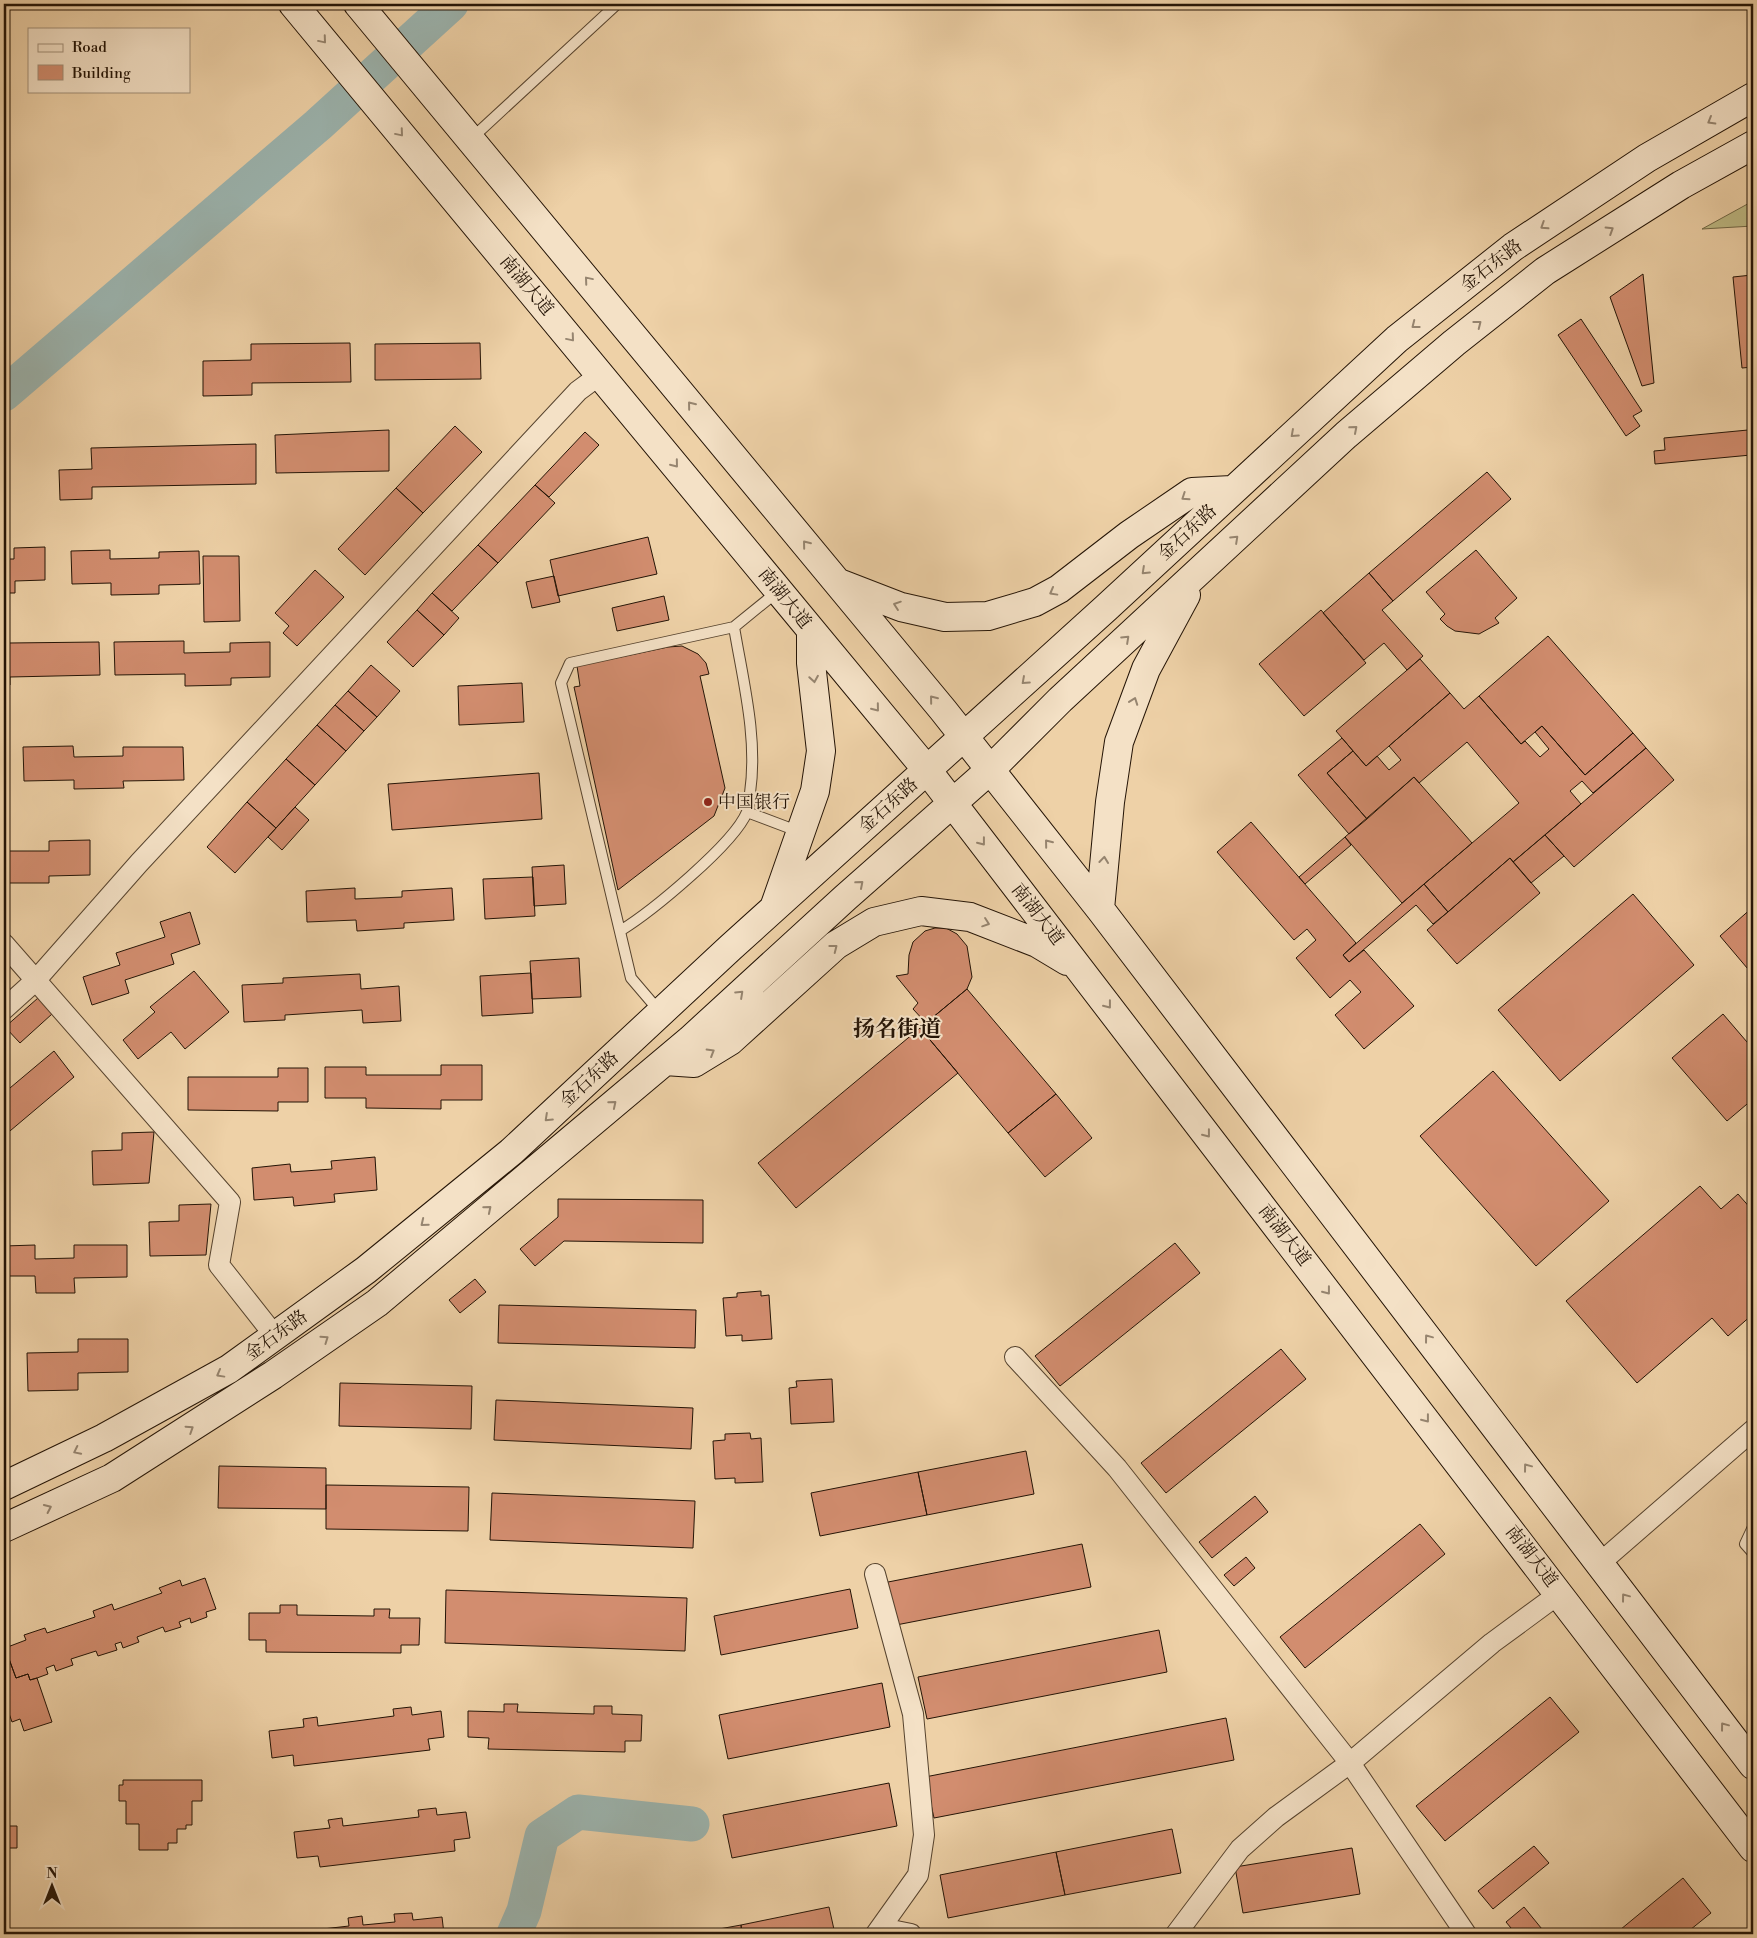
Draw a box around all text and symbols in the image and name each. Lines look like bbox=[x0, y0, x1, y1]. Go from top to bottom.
legend bbox=[28, 28, 190, 92]
one-way arrow bbox=[318, 34, 326, 43]
text: Road bbox=[72, 38, 107, 57]
text: Building bbox=[71, 64, 131, 83]
one-way arrow bbox=[1707, 115, 1716, 125]
one-way arrow bbox=[395, 127, 404, 136]
one-way arrow bbox=[1540, 220, 1550, 229]
one-way arrow bbox=[1605, 226, 1614, 236]
street label: 金石东路 bbox=[1456, 234, 1527, 297]
street label: 南湖大道 bbox=[495, 250, 559, 320]
one-way arrow bbox=[585, 277, 593, 286]
one-way arrow bbox=[1411, 319, 1421, 328]
one-way arrow bbox=[1472, 321, 1481, 329]
one-way arrow bbox=[566, 333, 575, 342]
one-way arrow bbox=[689, 402, 697, 411]
one-way arrow bbox=[1349, 425, 1358, 434]
one-way arrow bbox=[1291, 428, 1300, 437]
one-way arrow bbox=[669, 458, 678, 467]
one-way arrow bbox=[1181, 491, 1191, 500]
street label: 金石东路 bbox=[1153, 499, 1222, 565]
one-way arrow bbox=[1229, 536, 1238, 545]
one-way arrow bbox=[803, 541, 811, 550]
street label: 南湖大道 bbox=[753, 563, 816, 634]
one-way arrow bbox=[1142, 565, 1151, 574]
one-way arrow bbox=[1050, 586, 1059, 596]
one-way arrow bbox=[893, 601, 902, 611]
one-way arrow bbox=[1121, 636, 1130, 645]
one-way arrow bbox=[808, 674, 818, 683]
one-way arrow bbox=[1022, 675, 1031, 684]
one-way arrow bbox=[929, 695, 938, 704]
one-way arrow bbox=[1128, 697, 1138, 706]
one-way arrow bbox=[870, 703, 879, 712]
street label: 金石东路 bbox=[854, 773, 923, 838]
place label: 中国银行 bbox=[718, 791, 790, 814]
marker: 中国银行 bbox=[702, 796, 714, 808]
one-way arrow bbox=[976, 836, 985, 846]
one-way arrow bbox=[1046, 840, 1054, 849]
one-way arrow bbox=[1098, 856, 1109, 864]
street label: 南湖大道 bbox=[1006, 879, 1069, 950]
one-way arrow bbox=[855, 881, 864, 890]
one-way arrow bbox=[982, 917, 990, 927]
one-way arrow bbox=[828, 945, 837, 953]
one-way arrow bbox=[735, 991, 744, 1000]
one-way arrow bbox=[1102, 999, 1110, 1008]
district label: 扬名街道 bbox=[853, 1016, 941, 1043]
street label: 金石东路 bbox=[555, 1046, 624, 1112]
one-way arrow bbox=[705, 1049, 714, 1059]
one-way arrow bbox=[607, 1101, 616, 1110]
one-way arrow bbox=[545, 1112, 554, 1121]
one-way arrow bbox=[1201, 1128, 1209, 1137]
street label: 南湖大道 bbox=[1253, 1200, 1316, 1271]
one-way arrow bbox=[483, 1206, 492, 1215]
one-way arrow bbox=[421, 1217, 430, 1226]
one-way arrow bbox=[1322, 1285, 1330, 1294]
street label: 金石东路 bbox=[240, 1305, 312, 1366]
one-way arrow bbox=[1426, 1335, 1434, 1344]
one-way arrow bbox=[319, 1336, 329, 1345]
one-way arrow bbox=[217, 1368, 226, 1378]
one-way arrow bbox=[1421, 1414, 1430, 1423]
one-way arrow bbox=[184, 1425, 193, 1435]
one-way arrow bbox=[74, 1445, 83, 1455]
one-way arrow bbox=[1524, 1463, 1533, 1473]
one-way arrow bbox=[43, 1503, 52, 1514]
street label: 南湖大道 bbox=[1500, 1521, 1563, 1592]
one-way arrow bbox=[1622, 1593, 1631, 1602]
one-way arrow bbox=[1721, 1723, 1729, 1732]
north arrow bbox=[28, 1860, 78, 1910]
text: N bbox=[46, 1865, 58, 1883]

